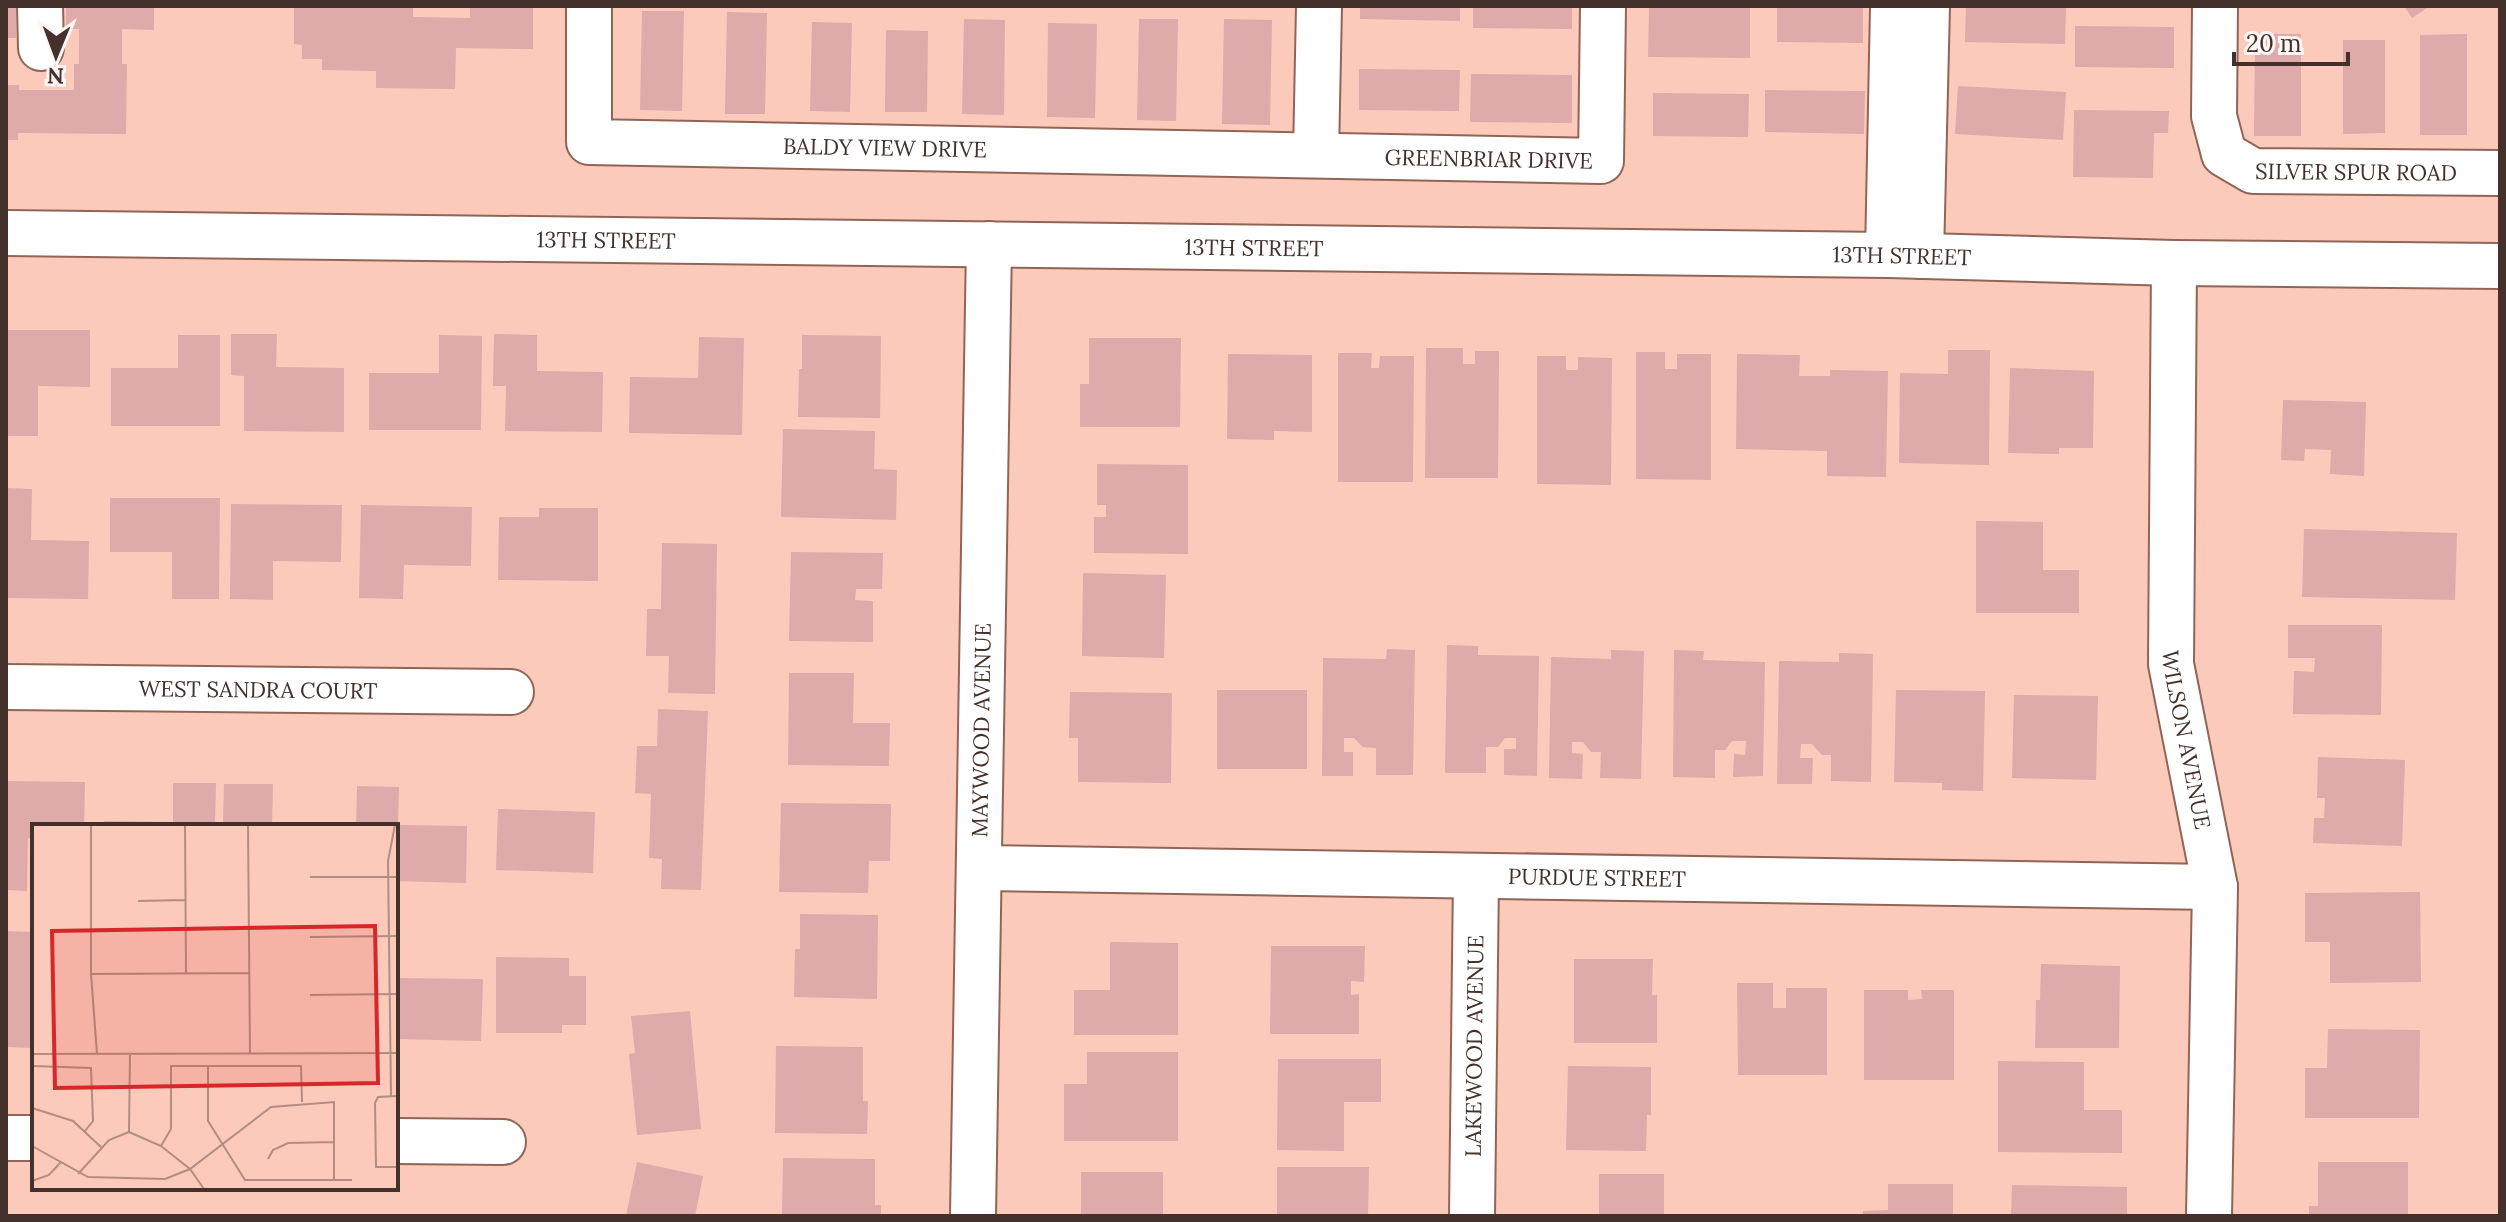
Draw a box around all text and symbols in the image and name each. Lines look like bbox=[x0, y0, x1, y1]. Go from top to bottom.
north arrow bbox=[16, 16, 96, 96]
scale bar bbox=[2234, 16, 2348, 66]
text: 20 m bbox=[2246, 28, 2302, 59]
text: N bbox=[47, 62, 64, 90]
street label: BALDY VIEW DRIVE bbox=[783, 132, 987, 163]
street label: GREENBRIAR DRIVE bbox=[1384, 143, 1593, 175]
street label: SILVER SPUR ROAD bbox=[2255, 157, 2457, 187]
street label: 13TH STREET bbox=[536, 225, 676, 255]
street label: 13TH STREET bbox=[1184, 233, 1324, 262]
street label: 13TH STREET bbox=[1832, 240, 1972, 271]
street label: MAYWOOD AVENUE bbox=[965, 623, 997, 838]
street label: WILSON AVENUE bbox=[2157, 650, 2217, 832]
street label: WEST SANDRA COURT bbox=[138, 674, 378, 705]
inset map bbox=[32, 824, 398, 1190]
street label: PURDUE STREET bbox=[1508, 862, 1686, 893]
street label: LAKEWOOD AVENUE bbox=[1459, 935, 1489, 1157]

